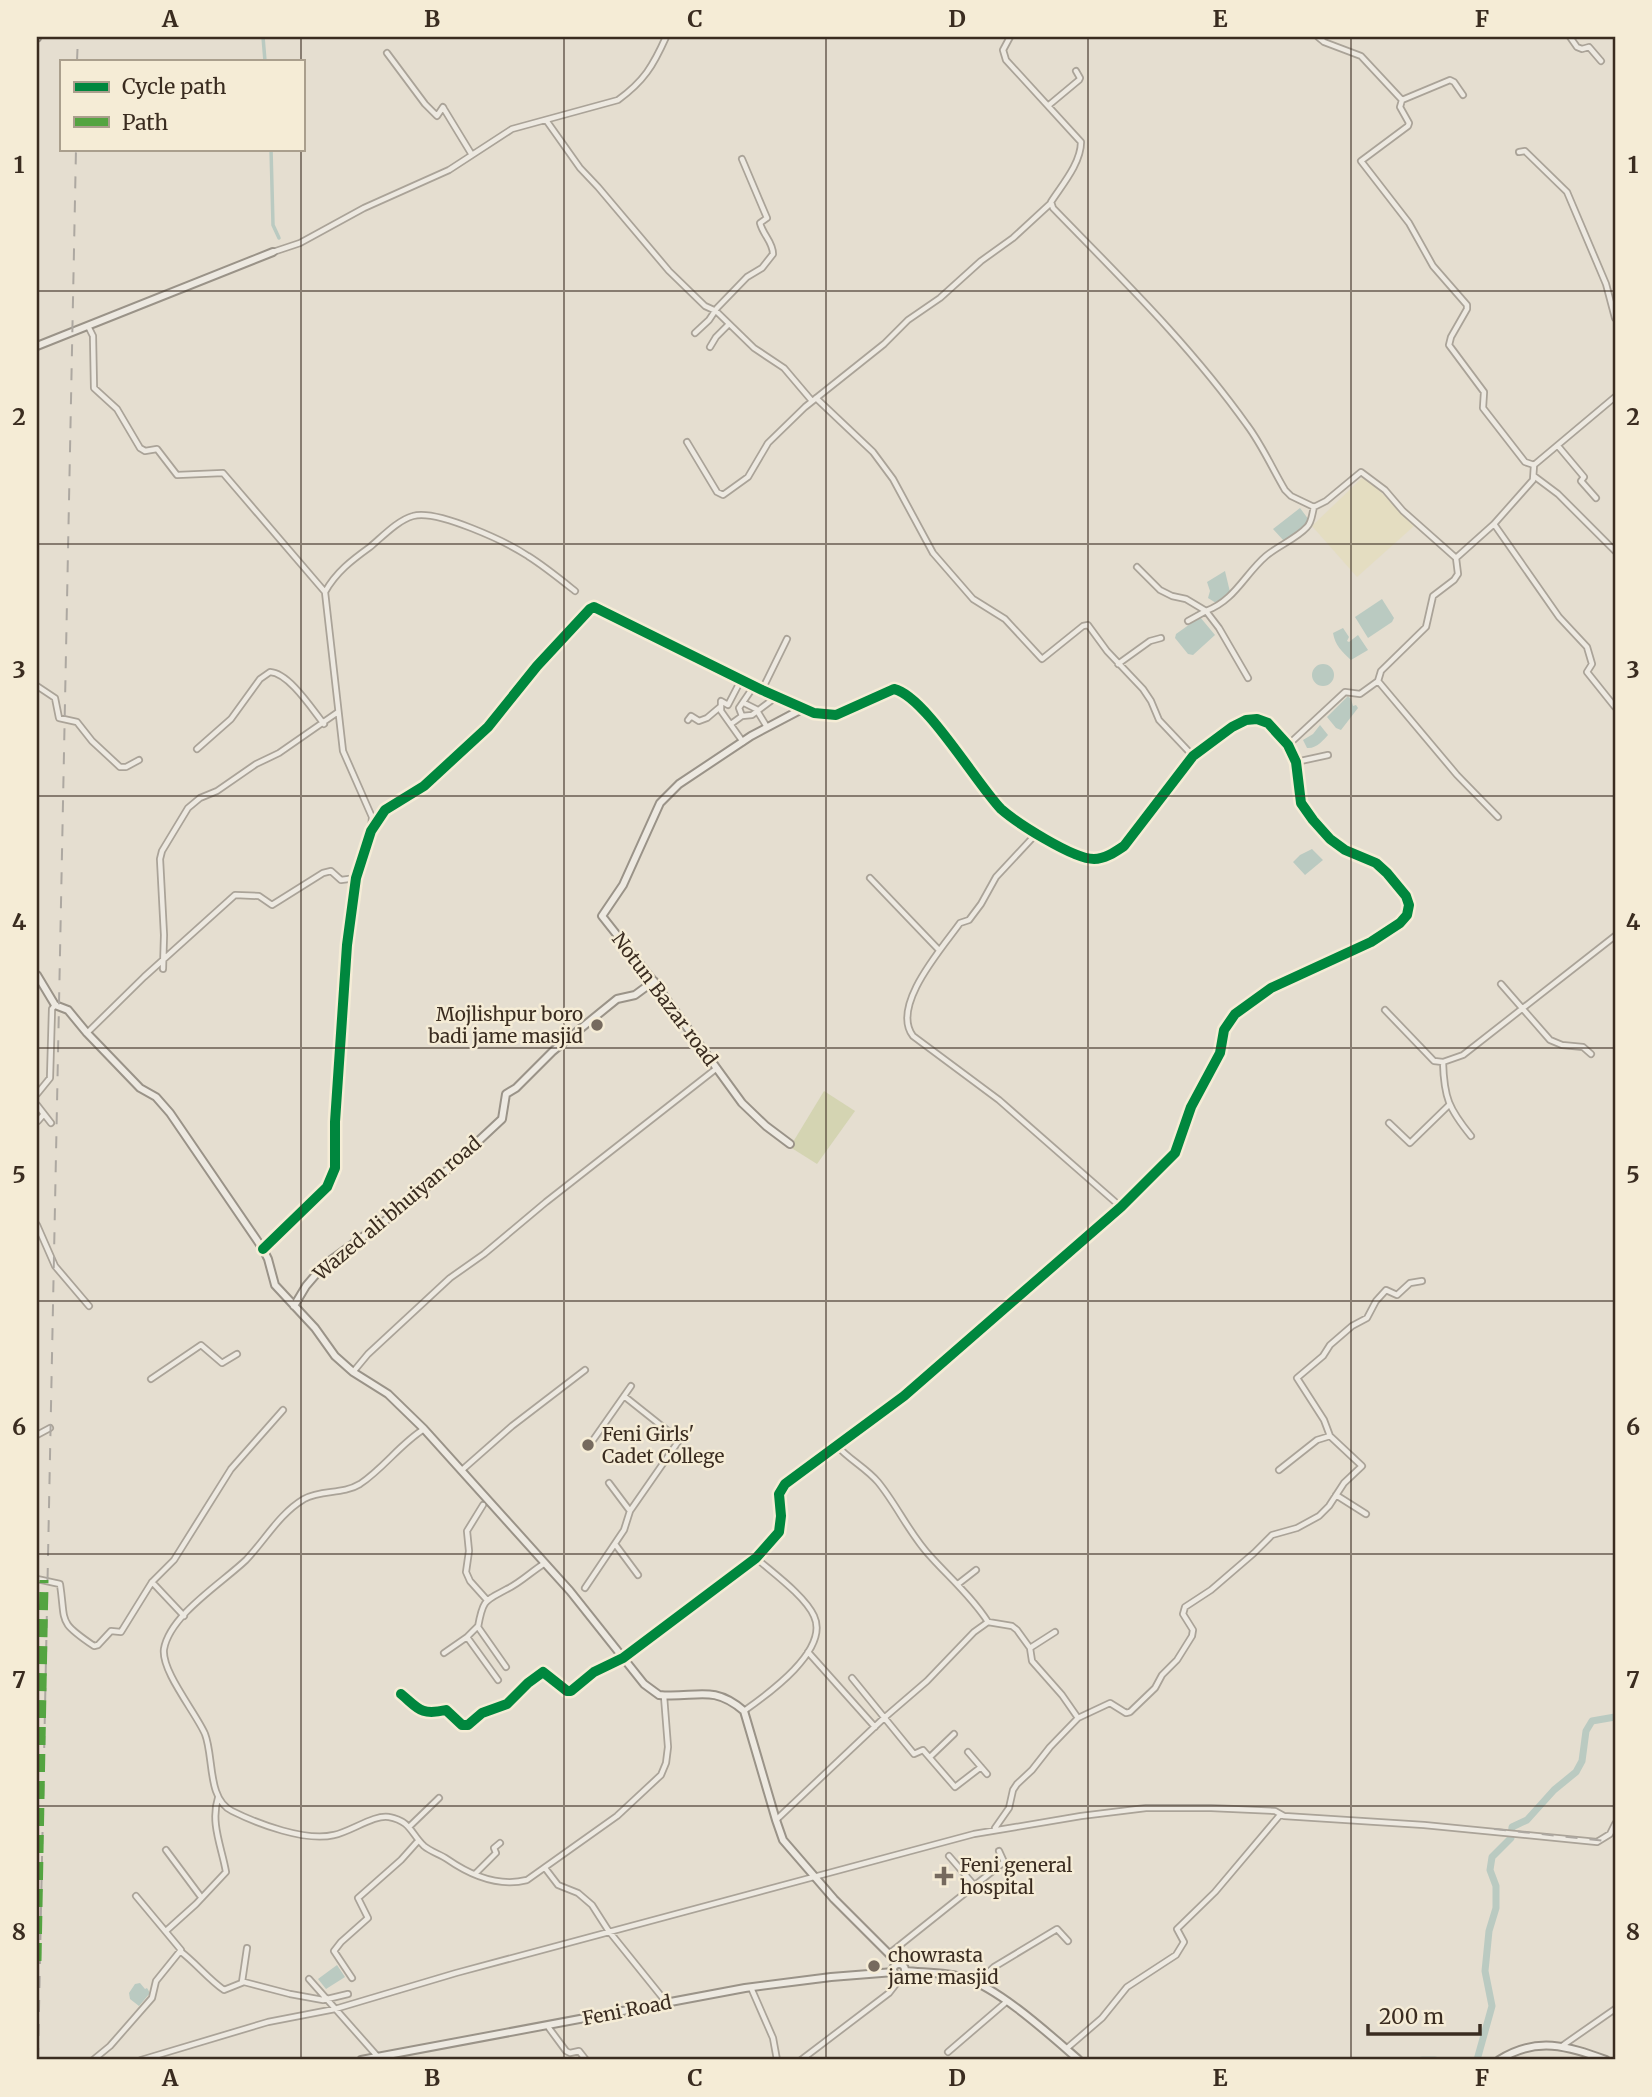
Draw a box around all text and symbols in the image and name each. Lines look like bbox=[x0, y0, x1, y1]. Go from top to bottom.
text: A bbox=[161, 4, 179, 33]
text: B bbox=[424, 4, 440, 33]
text: C bbox=[687, 4, 703, 33]
text: D bbox=[948, 4, 966, 33]
text: E bbox=[1212, 4, 1228, 33]
text: F bbox=[1475, 4, 1489, 33]
legend bbox=[60, 60, 304, 150]
text: Cycle path bbox=[122, 73, 226, 100]
text: Path bbox=[122, 109, 168, 136]
text: 1 bbox=[14, 150, 25, 179]
text: 1 bbox=[1628, 150, 1639, 179]
text: 2 bbox=[12, 402, 26, 431]
text: 2 bbox=[1626, 402, 1640, 431]
text: 3 bbox=[12, 655, 26, 684]
text: 3 bbox=[1626, 655, 1640, 684]
text: 4 bbox=[12, 907, 27, 936]
text: 4 bbox=[1626, 907, 1641, 936]
street label: Notun Bazar road bbox=[607, 928, 723, 1070]
place label: Mojlishpur boro badi jame masjid bbox=[427, 1002, 583, 1048]
marker: Mojlishpur boro badi jame masjid bbox=[589, 1017, 605, 1033]
street label: Wazed ali bhuiyan road bbox=[307, 1131, 486, 1286]
text: 5 bbox=[12, 1160, 26, 1189]
text: 5 bbox=[1626, 1160, 1640, 1189]
text: 6 bbox=[12, 1412, 26, 1441]
text: 6 bbox=[1626, 1412, 1640, 1441]
place label: Feni Girls' Cadet College bbox=[602, 1422, 724, 1468]
marker: Feni Girls' Cadet College bbox=[580, 1437, 596, 1453]
text: 7 bbox=[12, 1665, 26, 1694]
text: 7 bbox=[1626, 1665, 1640, 1694]
place label: Feni general hospital bbox=[960, 1853, 1072, 1899]
marker: Feni general hospital bbox=[934, 1866, 954, 1886]
text: 8 bbox=[12, 1917, 26, 1946]
text: 8 bbox=[1626, 1917, 1640, 1946]
place label: chowrasta jame masjid bbox=[887, 1943, 999, 1989]
marker: chowrasta jame masjid bbox=[866, 1958, 882, 1974]
street label: Feni Road bbox=[580, 1990, 674, 2030]
scale bar bbox=[1368, 1992, 1480, 2036]
text: 200 m bbox=[1379, 2003, 1444, 2030]
text: A bbox=[161, 2063, 179, 2092]
text: B bbox=[424, 2063, 440, 2092]
text: C bbox=[687, 2063, 703, 2092]
text: D bbox=[948, 2063, 966, 2092]
text: E bbox=[1212, 2063, 1228, 2092]
text: F bbox=[1475, 2063, 1489, 2092]

